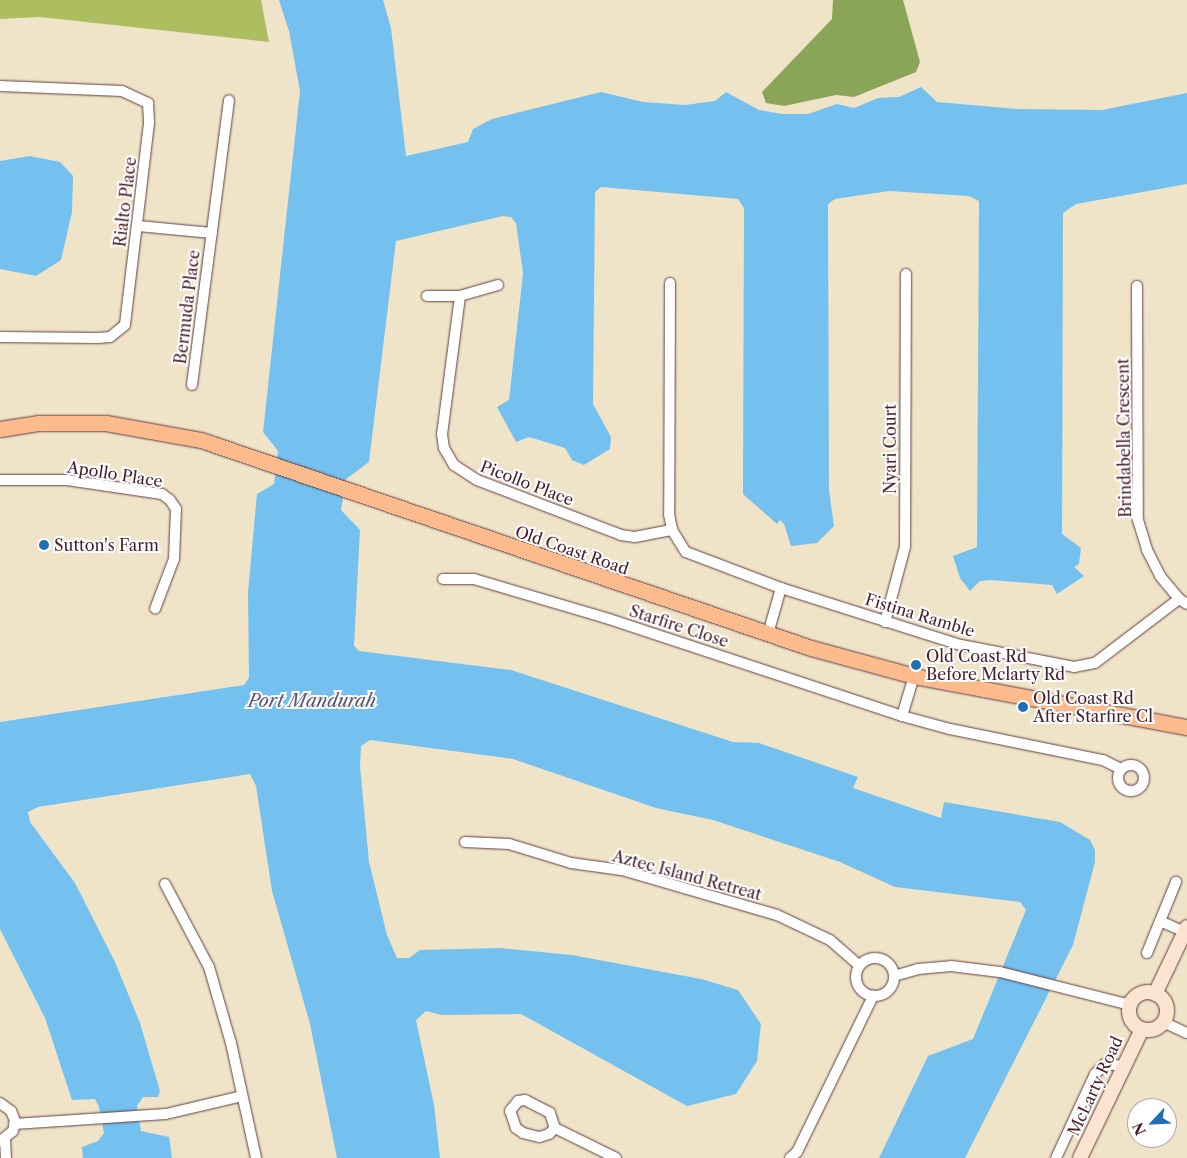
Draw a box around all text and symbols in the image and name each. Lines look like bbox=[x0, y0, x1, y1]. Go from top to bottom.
street label: Rialto Place bbox=[110, 156, 140, 248]
street label: Bermuda Place bbox=[170, 249, 204, 365]
street label: Brindabella Crescent bbox=[1113, 358, 1135, 518]
street label: Nyari Court bbox=[880, 404, 900, 494]
street label: Picollo Place bbox=[478, 456, 576, 510]
street label: Apollo Place bbox=[66, 457, 164, 491]
street label: Old Coast Road bbox=[513, 522, 631, 578]
place label: Sutton's Farm bbox=[54, 535, 159, 555]
marker: Sutton's Farm bbox=[38, 539, 50, 551]
street label: Fistina Ramble bbox=[863, 589, 977, 641]
street label: Starfire Close bbox=[627, 601, 731, 651]
place label: Old Coast Rd Before Mclarty Rd bbox=[926, 646, 1066, 684]
marker: Old Coast Rd Before Mclarty Rd bbox=[910, 659, 922, 671]
place label: Old Coast Rd After Starfire Cl bbox=[1033, 688, 1153, 726]
water label: Port Mandurah bbox=[248, 690, 376, 712]
marker: Old Coast Rd After Starfire Cl bbox=[1017, 701, 1029, 713]
street label: Aztec Island Retreat bbox=[610, 846, 764, 904]
street label: McLarty Road bbox=[1063, 1033, 1127, 1139]
north arrow bbox=[1127, 1098, 1177, 1148]
text: N bbox=[1129, 1120, 1150, 1138]

